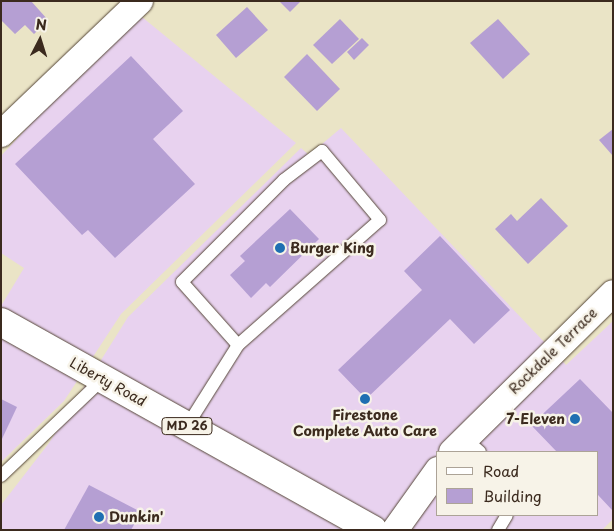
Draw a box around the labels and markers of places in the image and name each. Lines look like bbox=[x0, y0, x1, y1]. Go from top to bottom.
place label: Burger King bbox=[290, 240, 374, 256]
marker: Burger King bbox=[274, 242, 286, 254]
marker: Firestone Complete Auto Care bbox=[359, 393, 371, 405]
place label: Firestone Complete Auto Care bbox=[293, 407, 437, 440]
place label: 7-Eleven bbox=[506, 411, 565, 427]
marker: 7-Eleven bbox=[569, 413, 581, 425]
place label: Dunkin' bbox=[109, 509, 163, 525]
marker: Dunkin' bbox=[93, 511, 105, 523]

